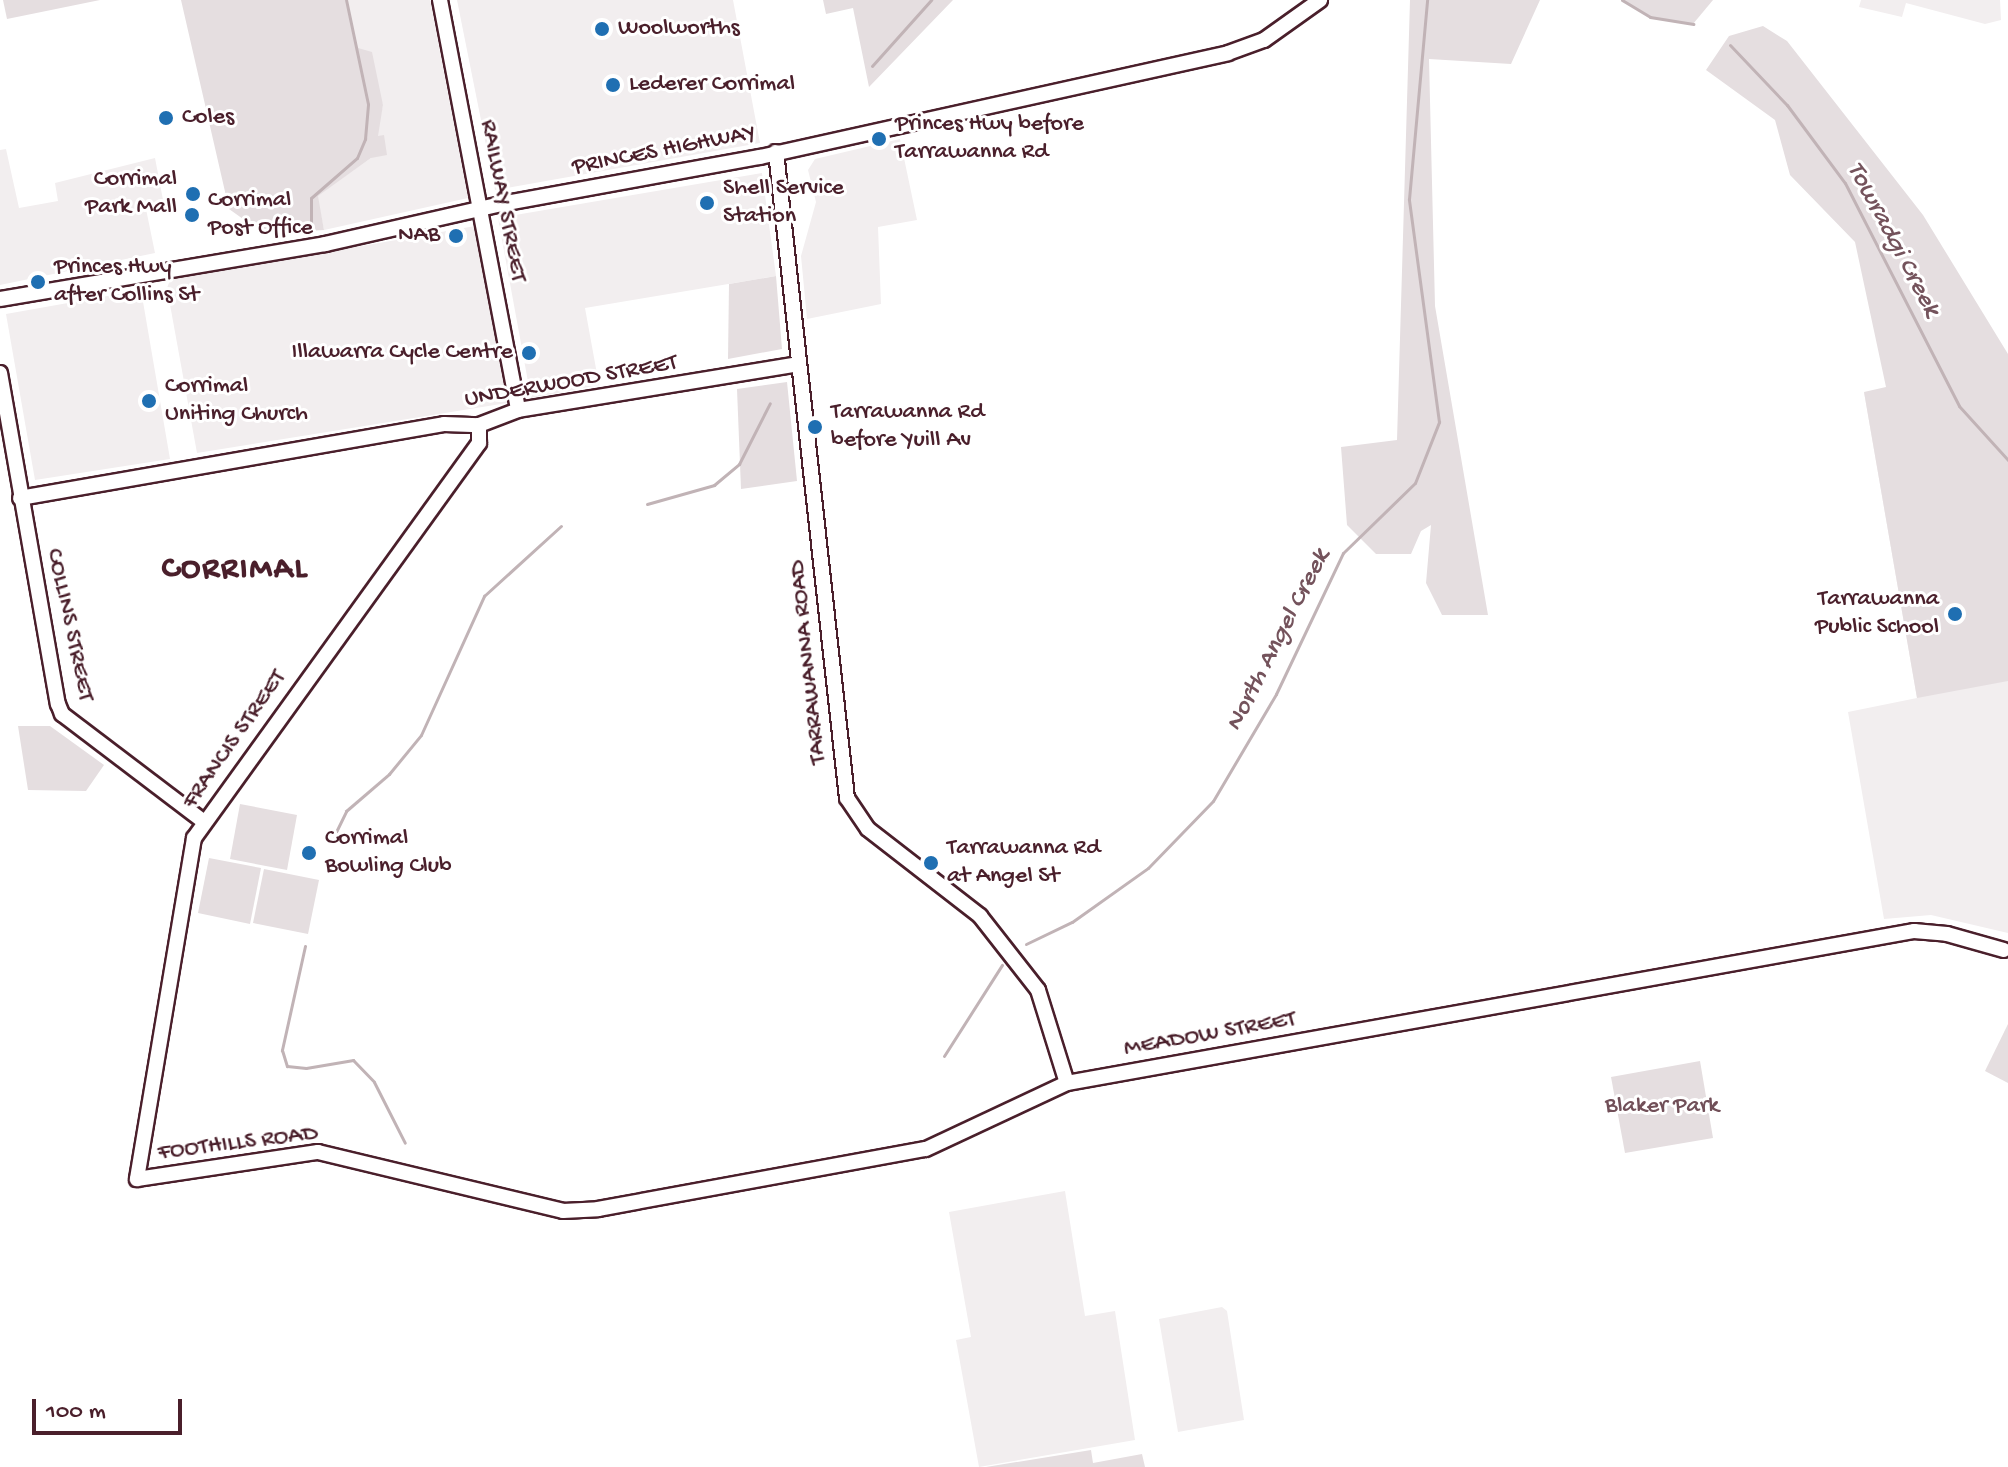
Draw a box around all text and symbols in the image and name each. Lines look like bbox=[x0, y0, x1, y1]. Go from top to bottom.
place label: Woolworths bbox=[618, 15, 740, 43]
marker: Woolworths bbox=[593, 20, 611, 38]
place label: Lederer Corrimal bbox=[629, 71, 795, 99]
marker: Lederer Corrimal bbox=[604, 76, 622, 94]
place label: Coles bbox=[182, 104, 234, 132]
marker: Coles bbox=[157, 109, 175, 127]
place label: Princes Hwy before Tarrawanna Rd bbox=[895, 111, 1084, 167]
street label: RAILWAY STREET bbox=[472, 117, 532, 285]
street label: PRINCES HIGHWAY bbox=[570, 119, 758, 183]
marker: Princes Hwy before Tarrawanna Rd bbox=[870, 130, 888, 148]
water label: Towradgi Creek bbox=[1838, 157, 1946, 323]
place label: Corrimal Park Mall bbox=[85, 166, 177, 222]
place label: Shell Service Station bbox=[723, 175, 844, 231]
marker: Corrimal Park Mall bbox=[184, 185, 202, 203]
place label: Corrimal Post Office bbox=[208, 187, 313, 243]
marker: Shell Service Station bbox=[698, 194, 716, 212]
marker: Corrimal Post Office bbox=[183, 206, 201, 224]
place label: NAB bbox=[398, 222, 440, 250]
marker: NAB bbox=[447, 227, 465, 245]
place label: Princes Hwy after Collins St bbox=[54, 254, 199, 310]
marker: Princes Hwy after Collins St bbox=[29, 273, 47, 291]
place label: Illawarra Cycle Centre bbox=[292, 339, 513, 367]
marker: Illawarra Cycle Centre bbox=[520, 344, 538, 362]
street label: UNDERWOOD STREET bbox=[462, 349, 680, 415]
place label: Corrimal Uniting Church bbox=[165, 373, 308, 429]
marker: Corrimal Uniting Church bbox=[140, 392, 158, 410]
place label: Tarrawanna Rd before Yuill Av bbox=[831, 399, 984, 455]
marker: Tarrawanna Rd before Yuill Av bbox=[806, 418, 824, 436]
water label: North Angel Creek bbox=[1220, 545, 1338, 737]
street label: COLLINS STREET bbox=[39, 546, 99, 704]
district label: CORRIMAL bbox=[162, 551, 308, 589]
street label: TARRAWANNA ROAD bbox=[784, 558, 834, 766]
place label: Tarrawanna Public School bbox=[1815, 586, 1939, 642]
marker: Tarrawanna Public School bbox=[1946, 605, 1964, 623]
street label: FRANCIS STREET bbox=[177, 665, 293, 815]
place label: Corrimal Bowling Club bbox=[325, 825, 452, 881]
place label: Tarrawanna Rd at Angel St bbox=[947, 835, 1100, 891]
marker: Corrimal Bowling Club bbox=[300, 844, 318, 862]
marker: Tarrawanna Rd at Angel St bbox=[922, 854, 940, 872]
street label: MEADOW STREET bbox=[1122, 1006, 1298, 1064]
park label: Blaker Park bbox=[1605, 1093, 1719, 1121]
street label: FOOTHILLS ROAD bbox=[156, 1120, 320, 1168]
scale bar bbox=[36, 1383, 186, 1433]
text: 100 m bbox=[46, 1398, 106, 1427]

